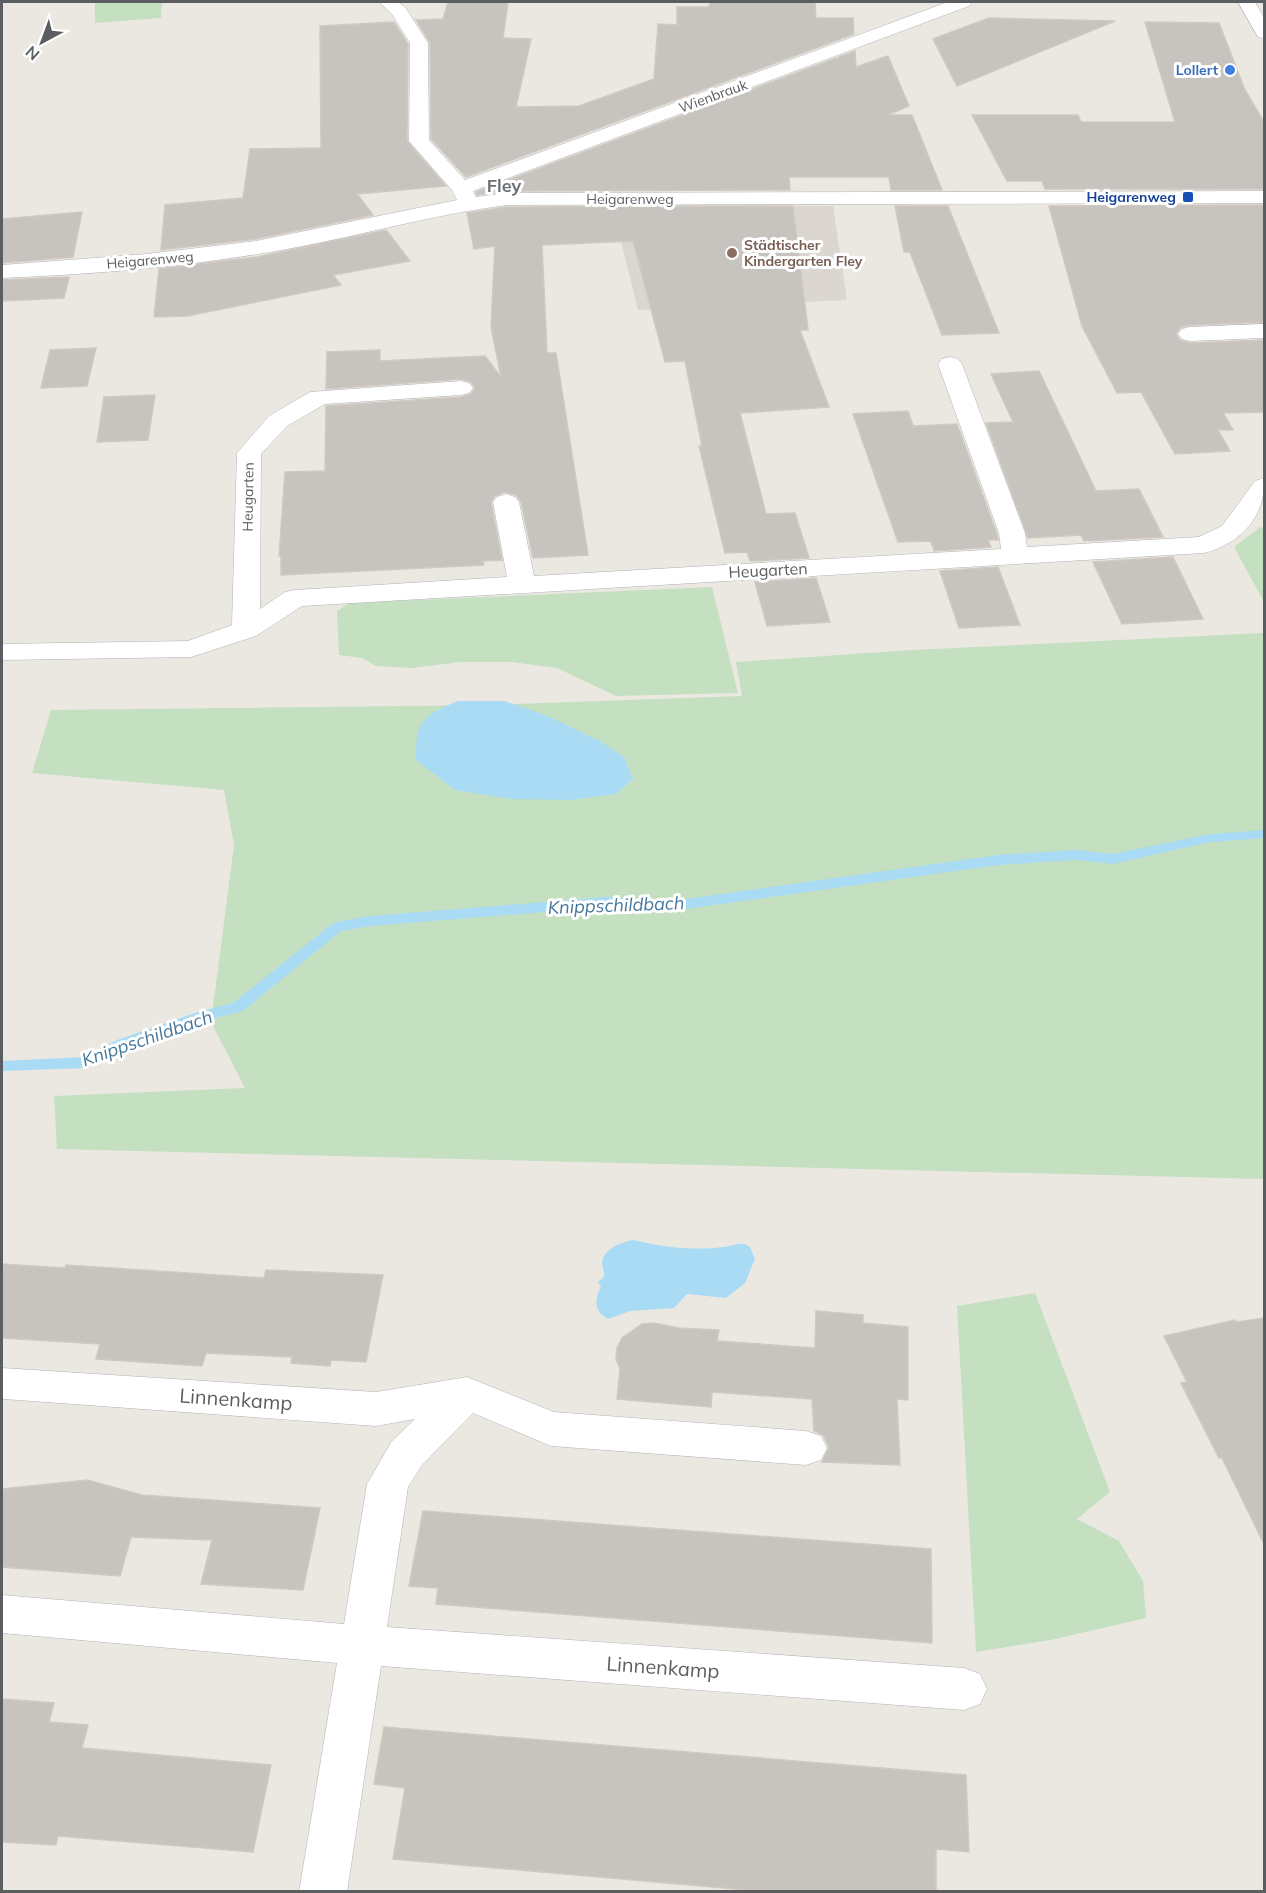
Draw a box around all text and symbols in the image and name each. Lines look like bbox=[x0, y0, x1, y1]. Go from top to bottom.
north arrow bbox=[12, 12, 72, 72]
text: N bbox=[21, 42, 43, 65]
place label: Lollert bbox=[1176, 61, 1219, 79]
marker: Lollert bbox=[1223, 63, 1237, 77]
street label: Wienbrauk bbox=[676, 75, 751, 117]
district label: Fley bbox=[487, 174, 521, 197]
place label: Heigarenweg bbox=[1086, 188, 1176, 206]
street label: Heigarenweg bbox=[586, 190, 674, 208]
marker: Heigarenweg bbox=[1181, 190, 1195, 204]
place label: Städtischer Kindergarten Fley bbox=[744, 236, 863, 270]
marker: Städtischer Kindergarten Fley bbox=[725, 246, 739, 260]
street label: Heigarenweg bbox=[106, 247, 194, 273]
street label: Heugarten bbox=[238, 462, 258, 532]
street label: Heugarten bbox=[728, 558, 808, 582]
water label: Knippschildbach bbox=[547, 891, 685, 919]
water label: Knippschildbach bbox=[79, 1005, 215, 1071]
street label: Linnenkamp bbox=[179, 1383, 293, 1415]
street label: Linnenkamp bbox=[606, 1651, 720, 1683]

